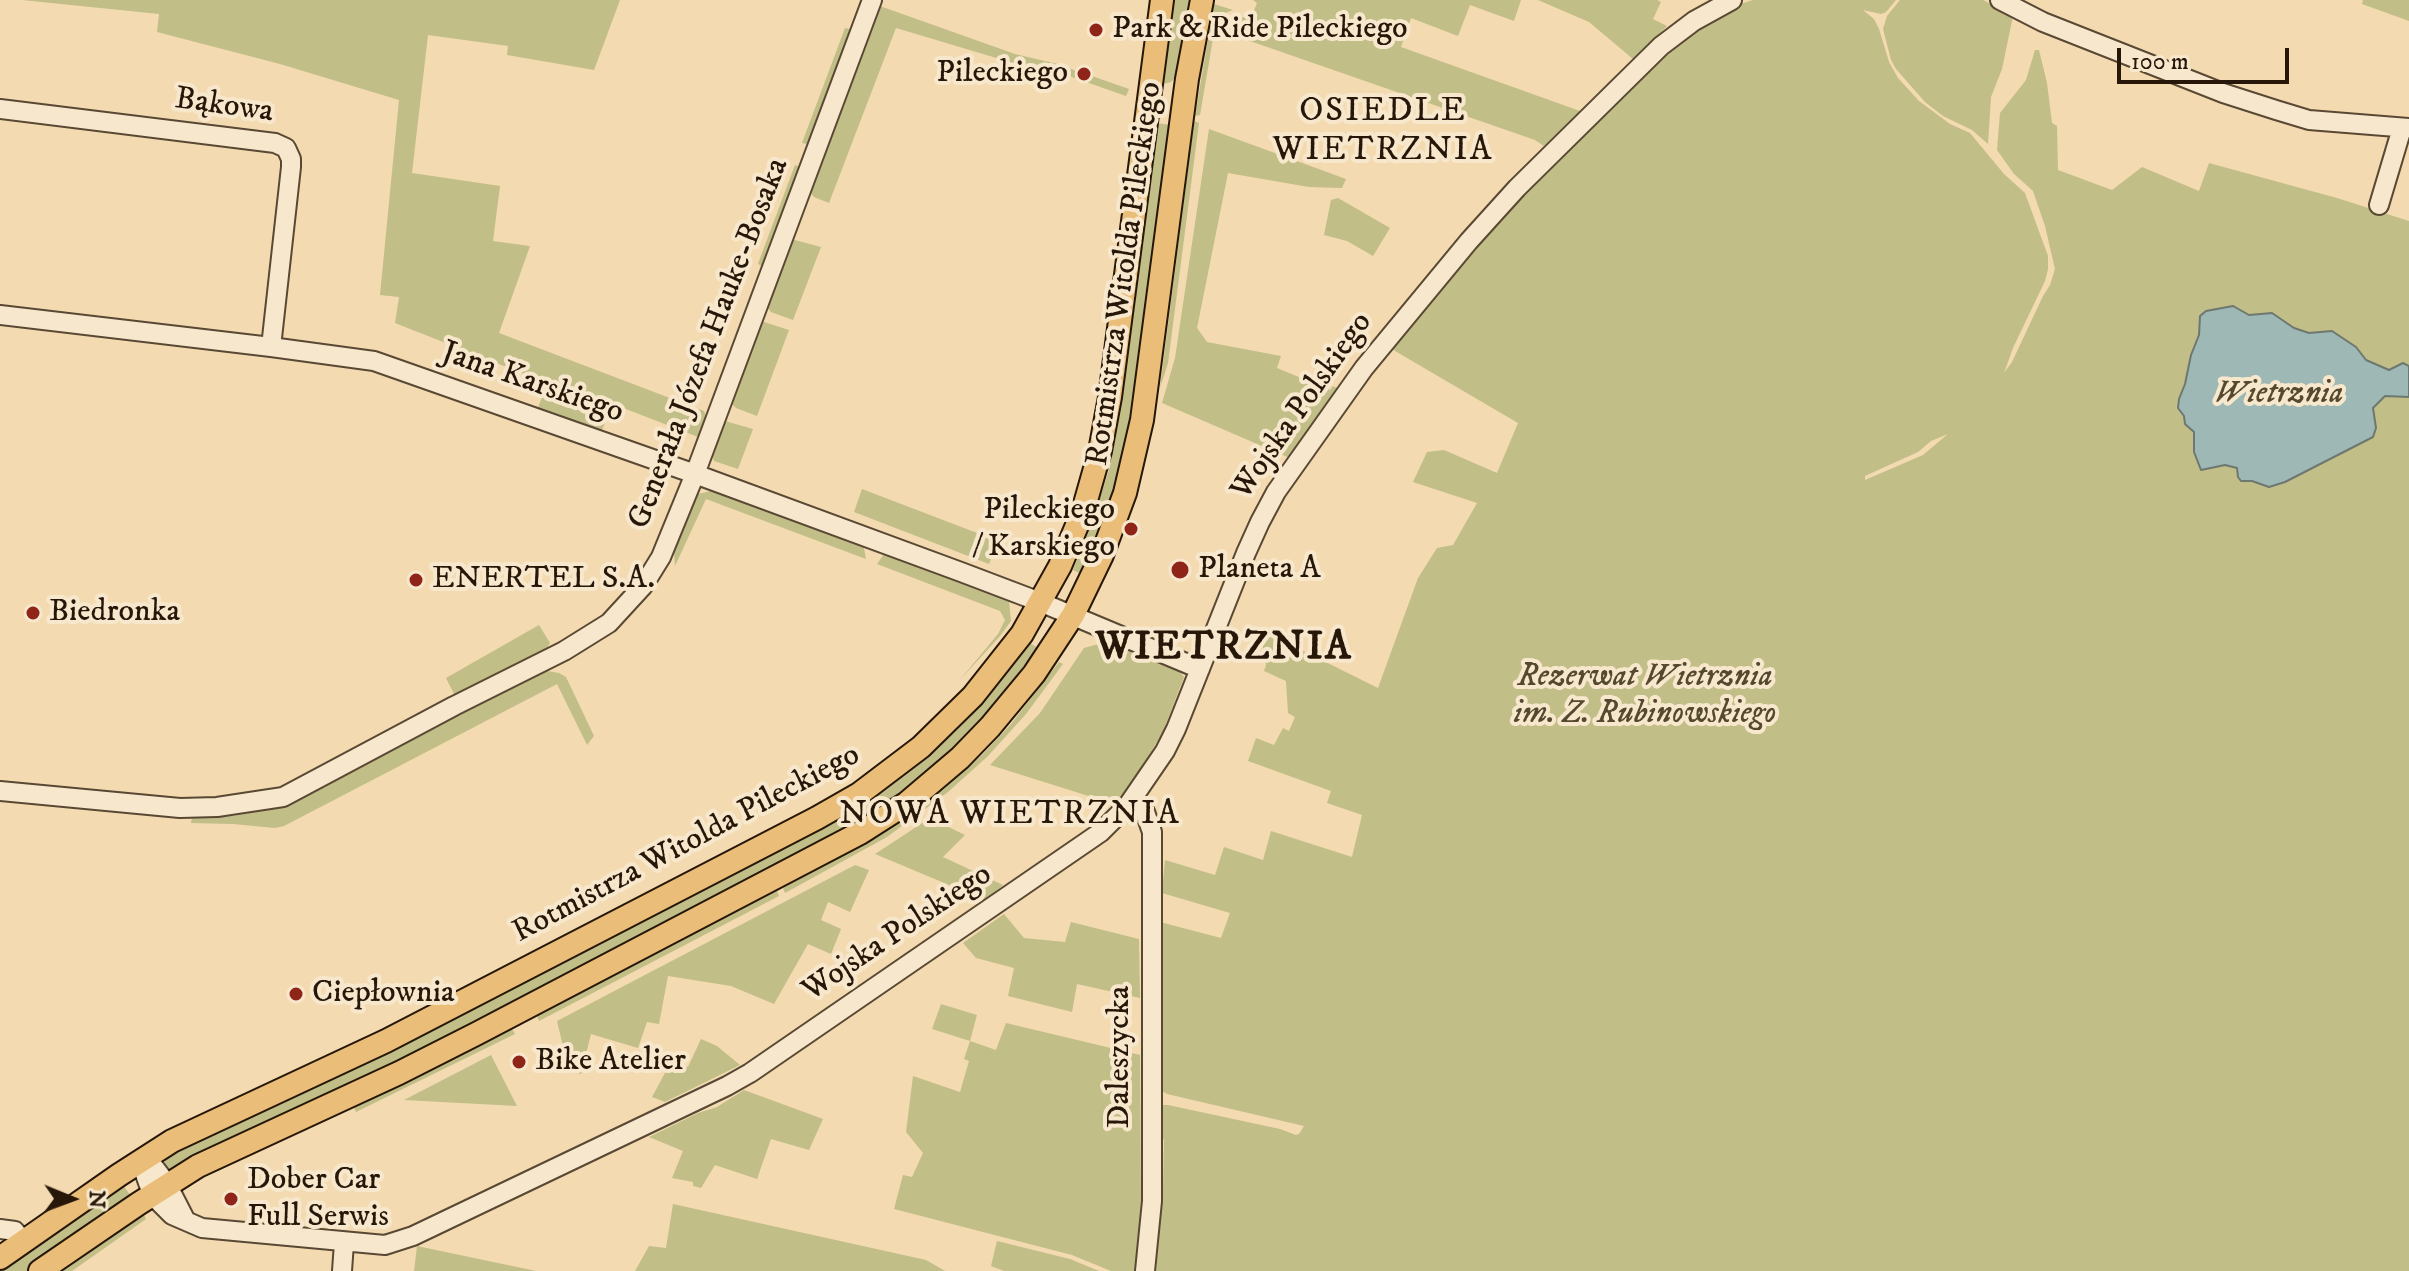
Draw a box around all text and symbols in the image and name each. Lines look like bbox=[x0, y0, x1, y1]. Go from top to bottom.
place label: Park & Ride Pileckiego bbox=[1112, 11, 1408, 49]
marker: Park & Ride Pileckiego bbox=[1087, 21, 1105, 39]
scale bar bbox=[2121, 32, 2293, 82]
text: 100 m bbox=[2131, 47, 2189, 77]
place label: Pileckiego bbox=[936, 55, 1068, 93]
marker: Pileckiego bbox=[1075, 65, 1093, 83]
street label: Rotmistrza Witolda Pileckiego bbox=[1080, 80, 1172, 468]
street label: Bąkowa bbox=[172, 81, 276, 133]
district label: OSIEDLE WIETRZNIA bbox=[1273, 93, 1493, 172]
street label: Generała Józefa Hauke-Bosaka bbox=[622, 153, 798, 535]
street label: Wojska Polskiego bbox=[1224, 306, 1382, 508]
street label: Jana Karskiego bbox=[436, 335, 628, 433]
park label: Wietrznia bbox=[2215, 376, 2343, 414]
place label: Pileckiego / Karskiego bbox=[972, 492, 1115, 567]
marker: Pileckiego / Karskiego bbox=[1122, 520, 1140, 538]
place label: Planeta A bbox=[1198, 551, 1321, 589]
marker: Planeta A bbox=[1169, 559, 1191, 581]
place label: ENERTEL S.A. bbox=[432, 561, 655, 599]
marker: ENERTEL S.A. bbox=[407, 571, 425, 589]
place label: Biedronka bbox=[49, 594, 180, 632]
marker: Biedronka bbox=[24, 604, 42, 622]
district label: WIETRZNIA bbox=[1096, 626, 1352, 674]
park label: Rezerwat Wietrznia im. Z. Rubinowskiego bbox=[1514, 659, 1776, 734]
street label: Rotmistrza Witolda Pileckiego bbox=[507, 737, 867, 953]
district label: NOWA WIETRZNIA bbox=[839, 796, 1181, 836]
street label: Wojska Polskiego bbox=[796, 857, 1000, 1011]
place label: Ciepłownia bbox=[312, 975, 455, 1013]
marker: Ciepłownia bbox=[287, 985, 305, 1003]
street label: Daleszycka bbox=[1102, 986, 1140, 1128]
place label: Bike Atelier bbox=[535, 1043, 686, 1081]
marker: Bike Atelier bbox=[510, 1053, 528, 1071]
north arrow bbox=[32, 1159, 112, 1239]
place label: Dober Car Full Serwis bbox=[247, 1162, 389, 1237]
text: N bbox=[83, 1190, 110, 1209]
marker: Dober Car Full Serwis bbox=[222, 1190, 240, 1208]

